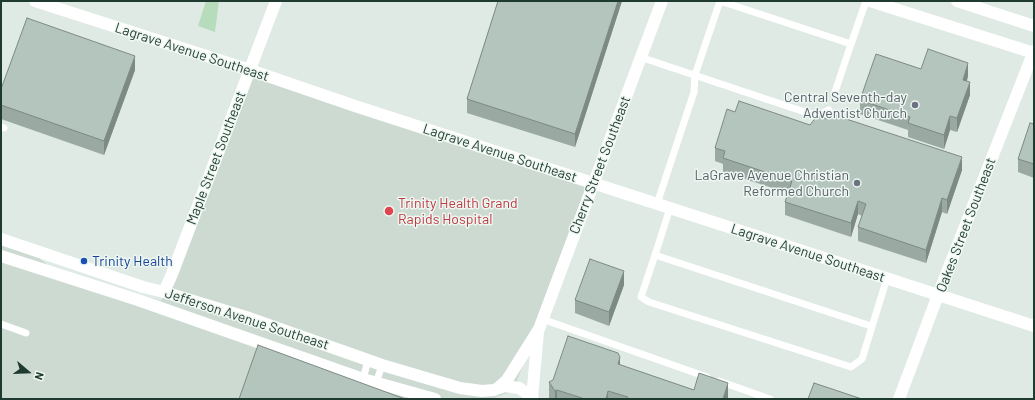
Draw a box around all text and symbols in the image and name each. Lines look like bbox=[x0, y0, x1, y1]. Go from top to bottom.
street label: Lagrave Avenue Southeast bbox=[113, 19, 271, 85]
street label: Maple Street Southeast bbox=[183, 89, 249, 227]
place label: Central Seventh-day Adventist Church bbox=[784, 89, 907, 122]
street label: Cherry Street Southeast bbox=[566, 94, 634, 236]
marker: Central Seventh-day Adventist Church bbox=[910, 100, 920, 110]
street label: Lagrave Avenue Southeast bbox=[421, 120, 579, 186]
street label: Oakes Street Southeast bbox=[933, 155, 999, 295]
place label: LaGrave Avenue Christian Reformed Church bbox=[694, 167, 849, 200]
marker: LaGrave Avenue Christian Reformed Church bbox=[852, 178, 862, 188]
place label: Trinity Health Grand Rapids Hospital bbox=[398, 195, 518, 228]
marker: Trinity Health Grand Rapids Hospital bbox=[383, 205, 395, 217]
street label: Lagrave Avenue Southeast bbox=[729, 220, 887, 286]
place label: Trinity Health bbox=[92, 253, 173, 269]
marker: Trinity Health bbox=[79, 256, 89, 266]
street label: Jefferson Avenue Southeast bbox=[163, 285, 331, 353]
north arrow bbox=[8, 352, 48, 392]
text: N bbox=[32, 370, 47, 382]

